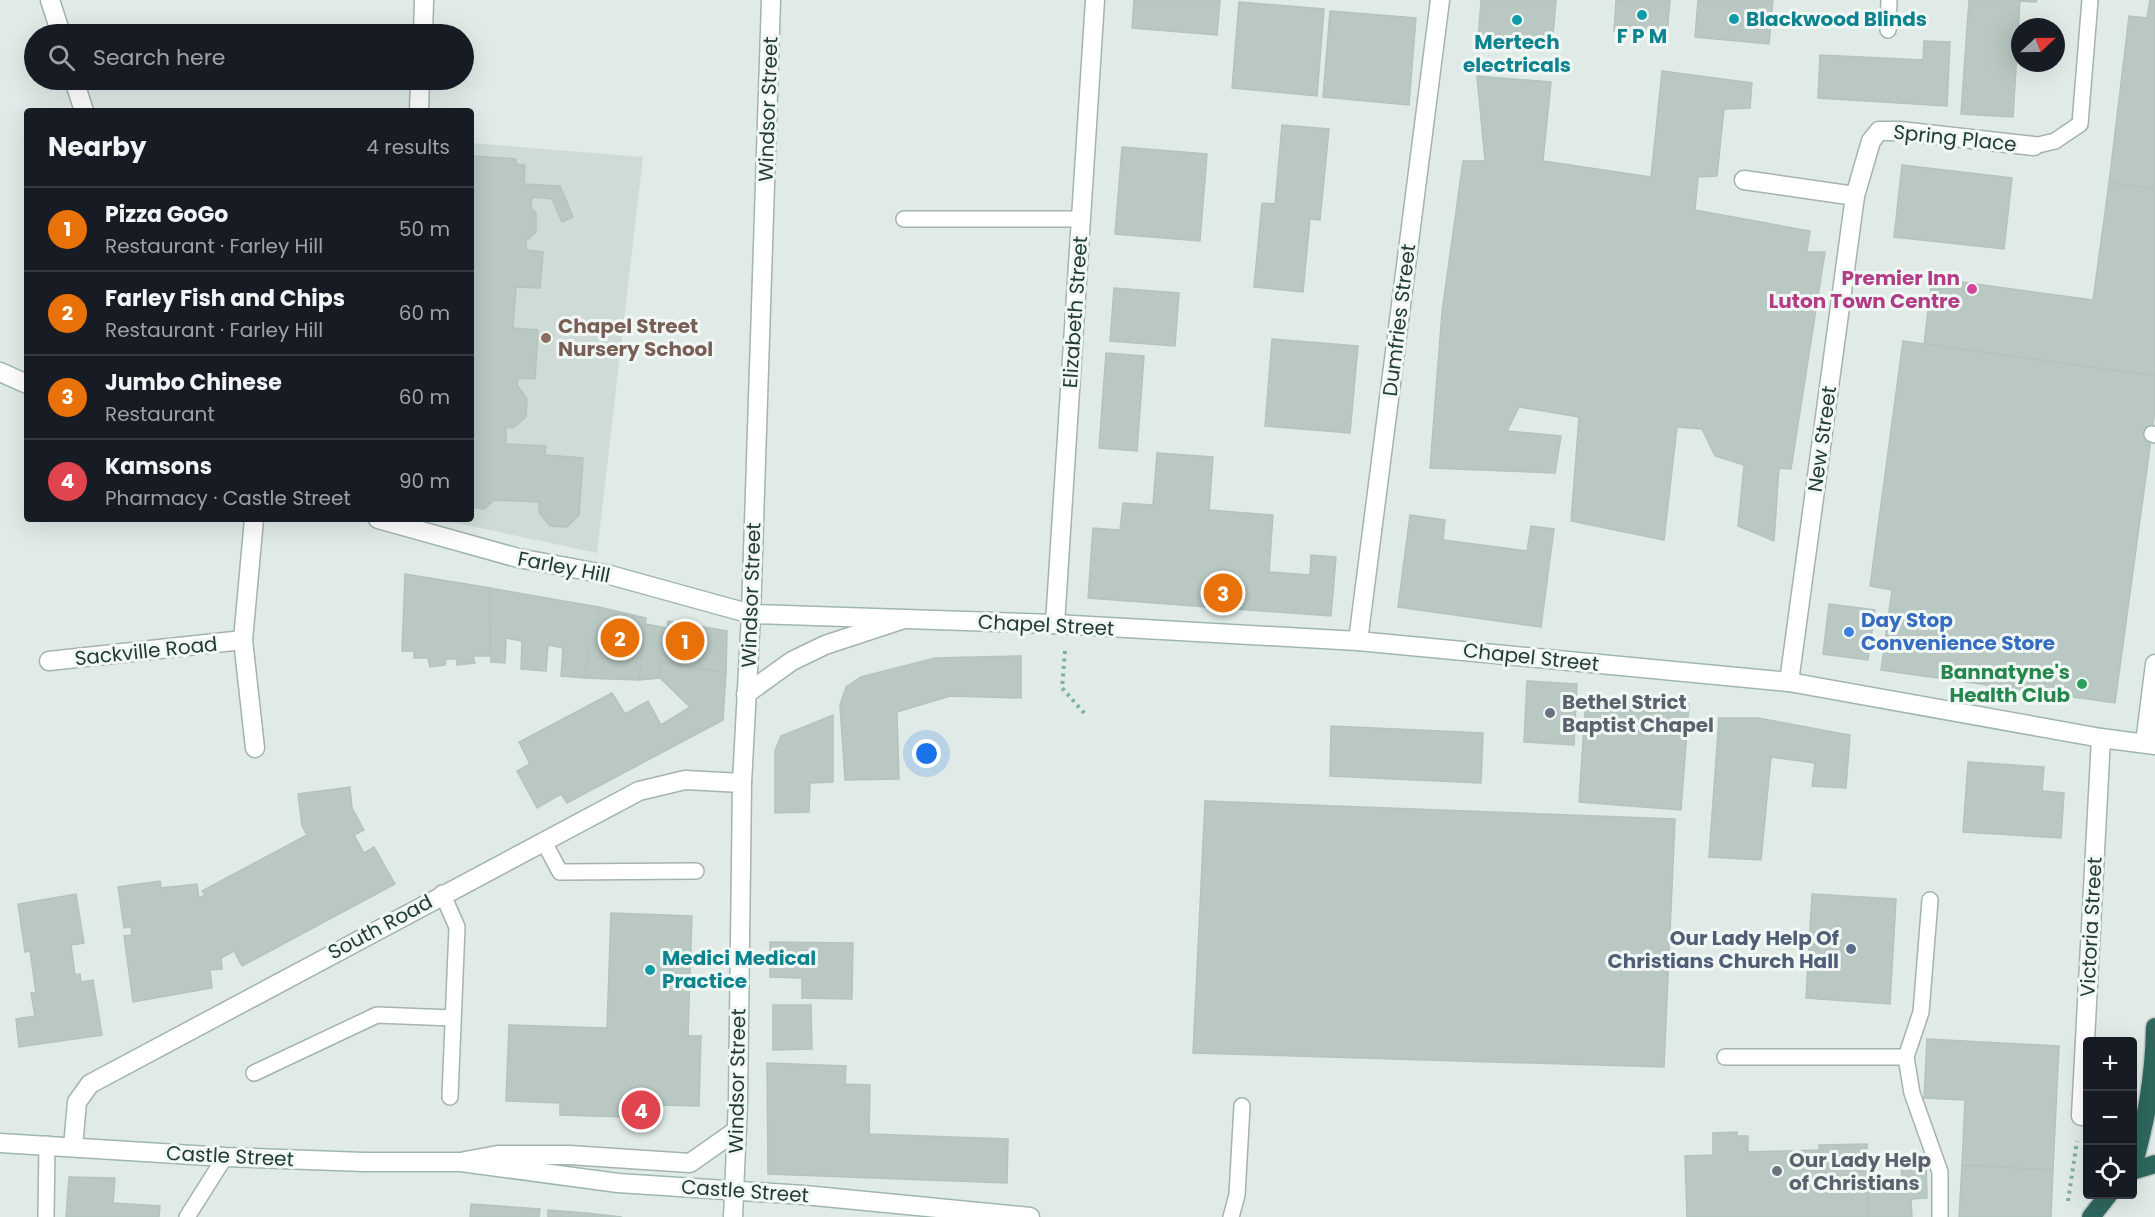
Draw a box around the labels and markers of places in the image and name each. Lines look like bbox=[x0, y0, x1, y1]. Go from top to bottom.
place label: Blackwood Blinds bbox=[1746, 5, 1927, 33]
marker: F P M bbox=[1635, 8, 1649, 22]
marker: Blackwood Blinds bbox=[1727, 12, 1741, 26]
marker: Mertech electricals bbox=[1510, 13, 1524, 27]
place label: F P M bbox=[1617, 22, 1667, 50]
place label: Mertech electricals bbox=[1463, 28, 1571, 79]
place label: Premier Inn Luton Town Centre bbox=[1769, 264, 1960, 315]
marker: Premier Inn Luton Town Centre bbox=[1965, 282, 1979, 296]
place label: Chapel Street Nursery School bbox=[558, 312, 713, 363]
marker: Chapel Street Nursery School bbox=[539, 331, 553, 345]
pin: 3 bbox=[1204, 570, 1242, 616]
place label: Day Stop Convenience Store bbox=[1861, 606, 2055, 657]
pin: 2 bbox=[600, 616, 640, 660]
pin: 1 bbox=[666, 618, 704, 664]
marker: Day Stop Convenience Store bbox=[1842, 625, 1856, 639]
place label: Bannatyne's Health Club bbox=[1941, 658, 2070, 709]
marker: Bannatyne's Health Club bbox=[2075, 677, 2089, 691]
place label: Bethel Strict Baptist Chapel bbox=[1562, 688, 1714, 739]
marker: Bethel Strict Baptist Chapel bbox=[1543, 706, 1557, 720]
place label: Our Lady Help Of Christians Church Hall bbox=[1608, 924, 1839, 975]
marker: Our Lady Help Of Christians Church Hall bbox=[1844, 942, 1858, 956]
place label: Medici Medical Practice bbox=[662, 944, 816, 995]
marker: Medici Medical Practice bbox=[643, 963, 657, 977]
pin: 4 bbox=[622, 1088, 660, 1132]
place label: Our Lady Help of Christians bbox=[1789, 1146, 1931, 1197]
marker: Our Lady Help of Christians bbox=[1770, 1164, 1784, 1178]

